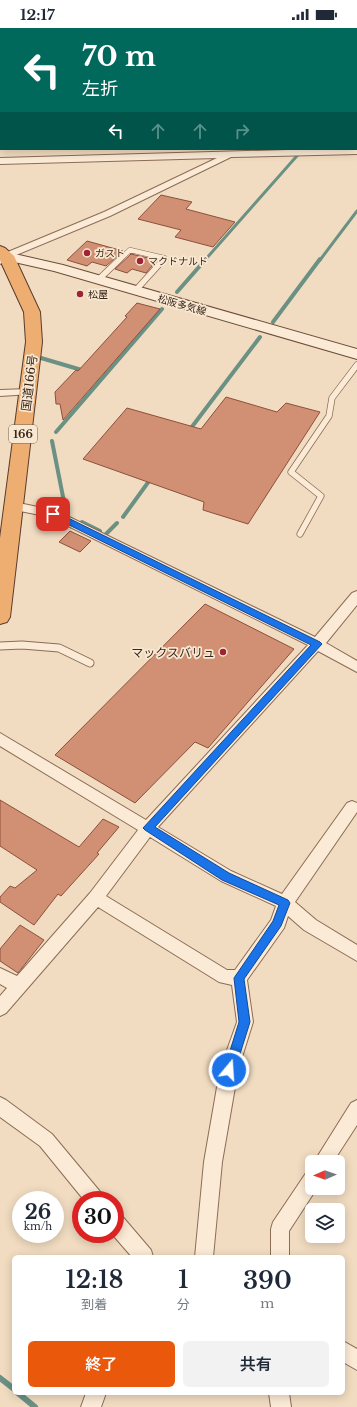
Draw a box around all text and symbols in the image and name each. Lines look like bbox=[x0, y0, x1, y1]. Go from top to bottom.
text: 12:17 bbox=[20, 5, 55, 24]
text: 70 m bbox=[82, 39, 156, 74]
icon: left bbox=[16, 44, 68, 96]
text: 左折 bbox=[82, 78, 118, 100]
icon: left bbox=[105, 120, 127, 142]
icon: ahead bbox=[147, 120, 169, 142]
icon: ahead bbox=[189, 120, 211, 142]
icon: right bbox=[231, 120, 253, 142]
place label: ガスト bbox=[95, 247, 125, 260]
marker: ガスト bbox=[82, 248, 92, 258]
place label: マクドナルド bbox=[148, 255, 208, 268]
marker: マクドナルド bbox=[135, 256, 145, 266]
place label: 松屋 bbox=[88, 288, 108, 301]
marker: 松屋 bbox=[75, 289, 85, 299]
street label: 松阪多気線 bbox=[156, 292, 208, 318]
street label: 国道166号 bbox=[18, 354, 40, 412]
road number: 166 bbox=[9, 425, 37, 443]
pin bbox=[36, 497, 70, 531]
icon: arrive bbox=[42, 503, 64, 525]
place label: マックスバリュ bbox=[131, 645, 215, 660]
marker: マックスバリュ bbox=[218, 647, 228, 657]
position arrow bbox=[208, 1049, 250, 1091]
north arrow bbox=[305, 1155, 345, 1195]
map controls bbox=[305, 1155, 345, 1243]
speed limit sign: 30 bbox=[72, 1191, 124, 1243]
text: 26 bbox=[25, 1200, 51, 1224]
button: layers bbox=[305, 1203, 345, 1243]
text: km/h bbox=[24, 1220, 52, 1233]
text: 12:18 bbox=[65, 1265, 123, 1294]
text: 1 bbox=[178, 1265, 188, 1294]
text: 390 bbox=[243, 1266, 292, 1295]
text: m bbox=[260, 1295, 274, 1312]
text: 到着 bbox=[81, 1296, 107, 1313]
text: 分 bbox=[177, 1296, 190, 1313]
button: 終了 bbox=[28, 1341, 175, 1387]
button: 共有 bbox=[183, 1341, 329, 1387]

